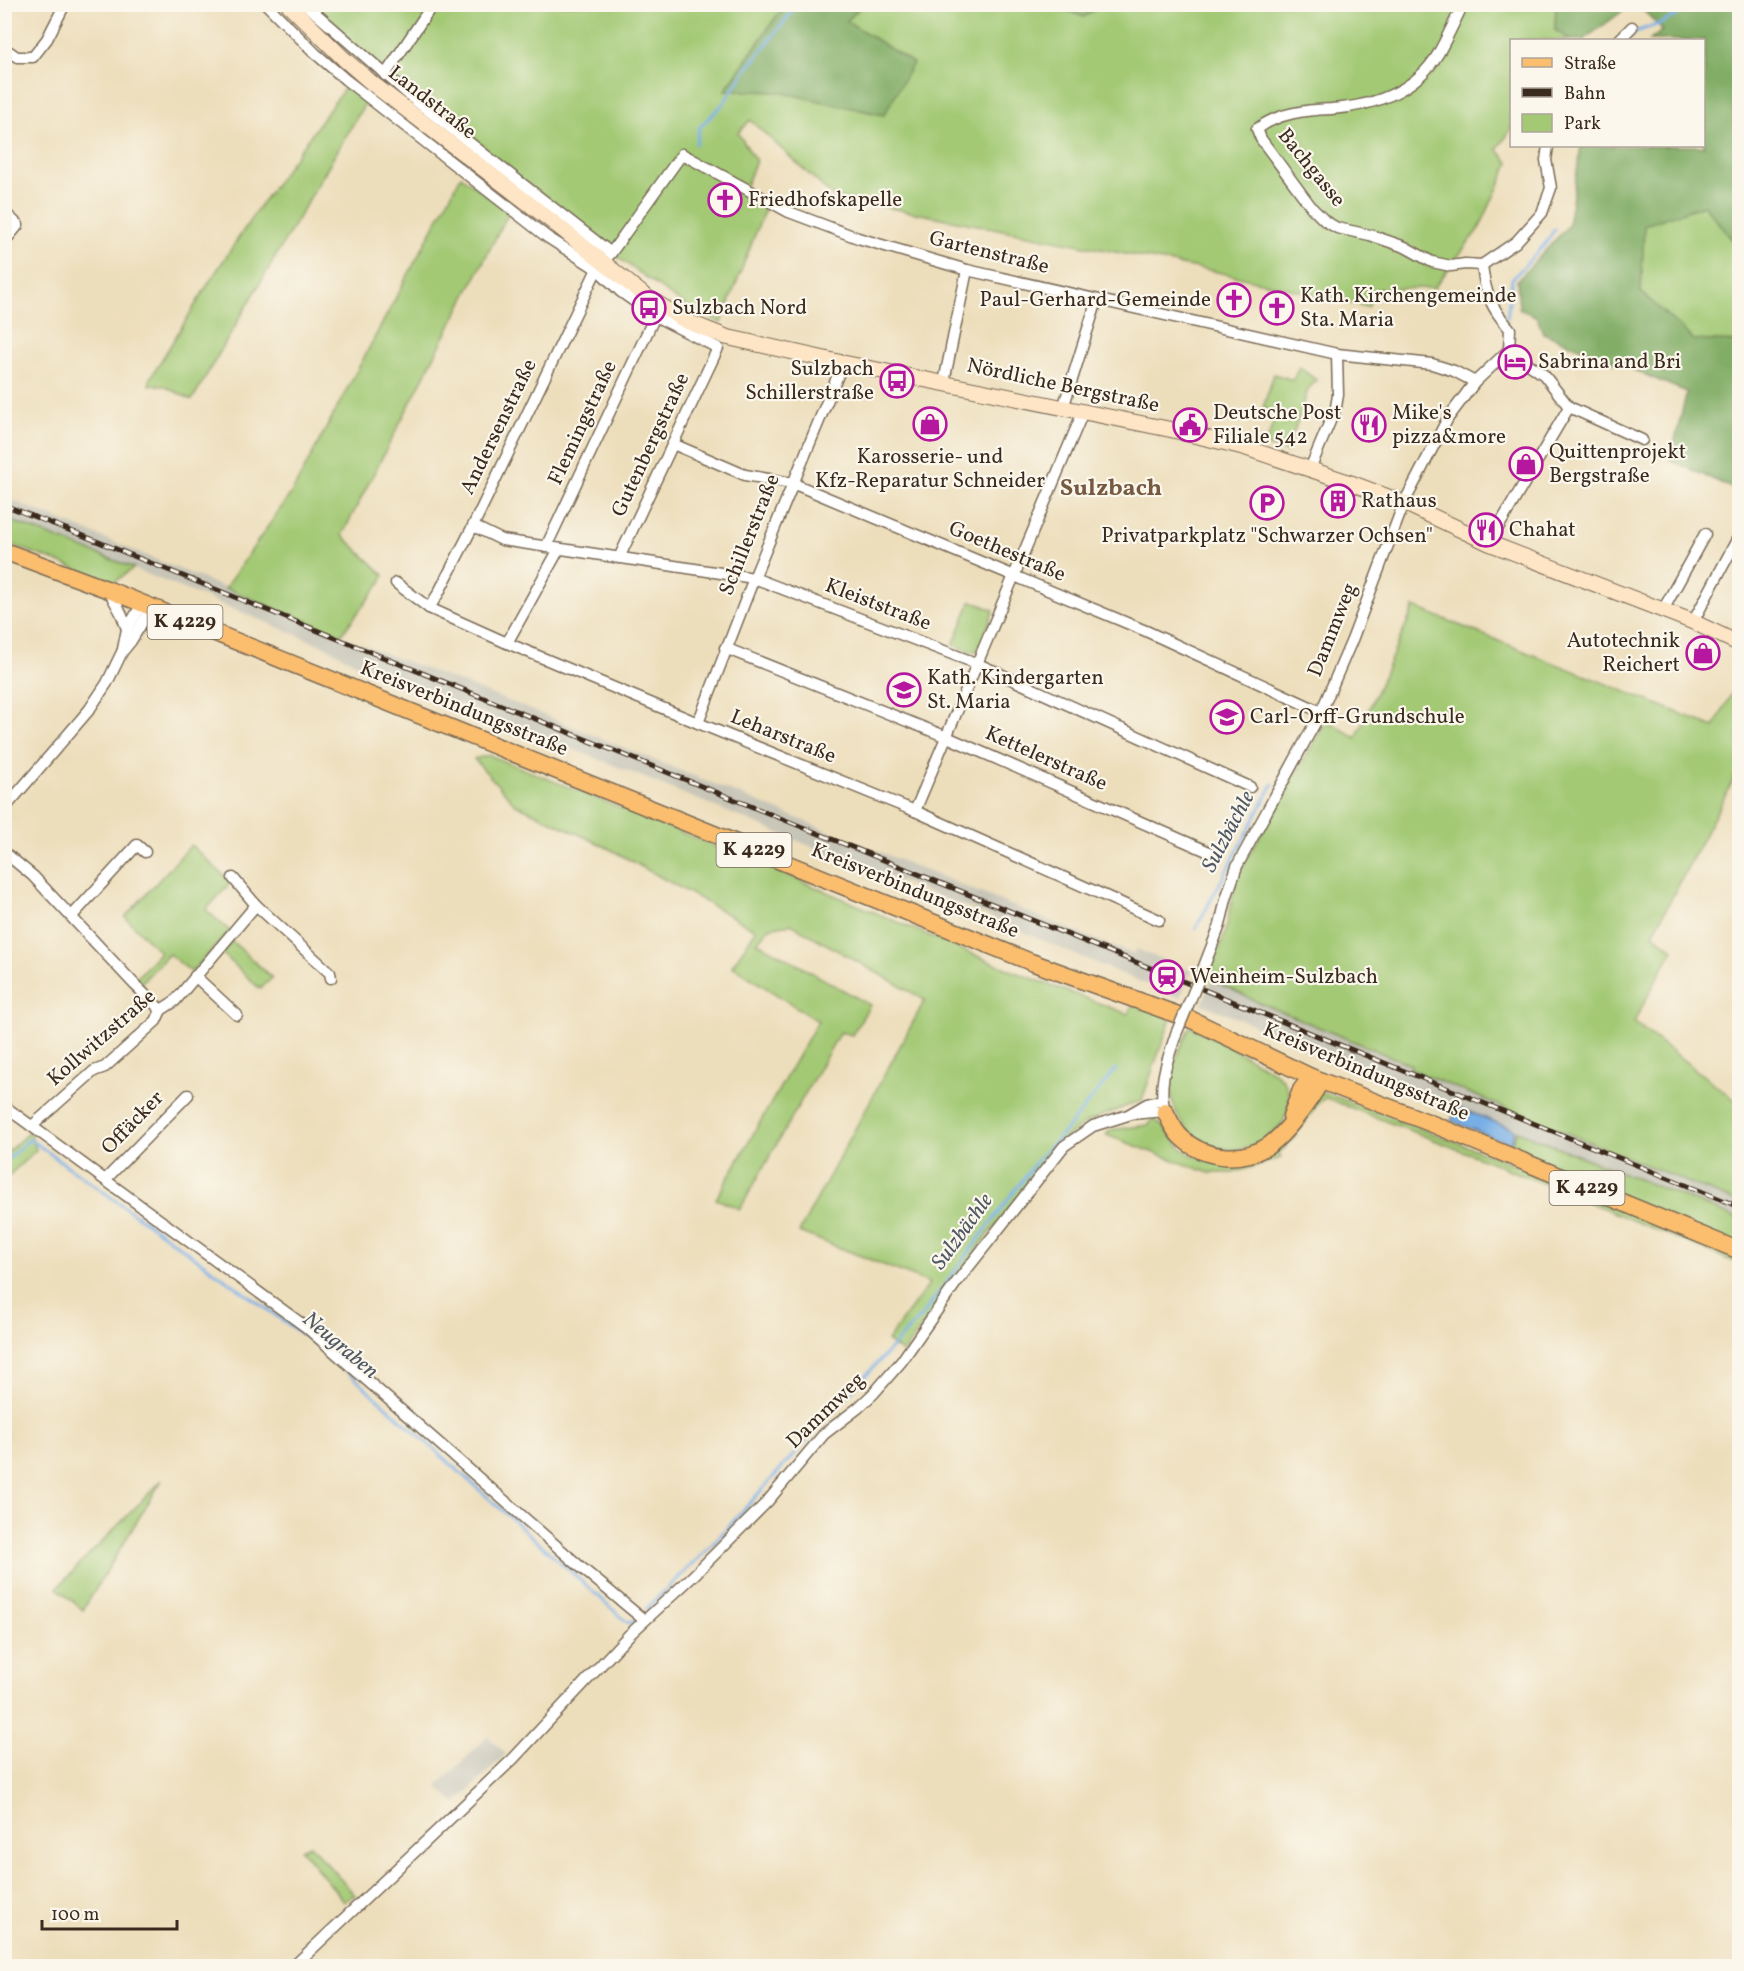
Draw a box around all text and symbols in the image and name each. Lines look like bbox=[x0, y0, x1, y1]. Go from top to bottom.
legend bbox=[1510, 39, 1705, 147]
text: Straße bbox=[1564, 52, 1616, 77]
street label: Landstraße bbox=[382, 59, 482, 147]
text: Bahn bbox=[1564, 82, 1606, 107]
text: Park bbox=[1564, 112, 1601, 137]
street label: Bachgasse bbox=[1270, 122, 1352, 214]
church icon: Friedhofskapelle bbox=[707, 182, 743, 218]
place label: Friedhofskapelle bbox=[748, 186, 902, 215]
street label: Gartenstraße bbox=[926, 224, 1052, 282]
church icon: Paul-Gerhard-Gemeinde bbox=[1216, 282, 1252, 318]
place label: Kath. Kirchengemeinde Sta. Maria bbox=[1300, 282, 1517, 335]
place label: Paul-Gerhard-Gemeinde bbox=[980, 286, 1211, 315]
bus stop icon: Sulzbach Nord bbox=[631, 290, 667, 326]
church icon: Kath. Kirchengemeinde Sta. Maria bbox=[1259, 290, 1295, 326]
place label: Sulzbach Nord bbox=[672, 294, 807, 323]
hotel icon: Sabrina and Bri bbox=[1497, 344, 1533, 380]
place label: Sabrina and Bri bbox=[1538, 348, 1681, 377]
street label: Nördliche Bergstraße bbox=[964, 351, 1162, 421]
street label: Andersenstraße bbox=[454, 354, 544, 500]
place label: Sulzbach Schillerstraße bbox=[745, 355, 874, 408]
street label: Flemingstraße bbox=[541, 356, 625, 490]
bus stop icon: Sulzbach Schillerstraße bbox=[879, 363, 915, 399]
street label: Gutenbergstraße bbox=[605, 368, 697, 522]
place label: Deutsche Post Filiale 542 bbox=[1213, 399, 1341, 452]
place label: Mike's pizza&more bbox=[1392, 399, 1506, 452]
shop icon: Karosserie- und Kfz-Reparatur Schneider bbox=[912, 406, 948, 442]
public building icon: Deutsche Post Filiale 542 bbox=[1172, 407, 1208, 443]
restaurant icon: Mike's pizza&more bbox=[1351, 407, 1387, 443]
place label: Quittenprojekt Bergstraße bbox=[1549, 438, 1686, 491]
place label: Karosserie- und Kfz-Reparatur Schneider bbox=[815, 443, 1045, 496]
shop icon: Quittenprojekt Bergstraße bbox=[1508, 446, 1544, 482]
street label: Schillerstraße bbox=[712, 470, 788, 600]
district label: Sulzbach bbox=[1060, 472, 1162, 506]
building icon: Rathaus bbox=[1320, 483, 1356, 519]
parking icon: Privatparkplatz "Schwarzer Ochsen" bbox=[1249, 485, 1285, 521]
place label: Rathaus bbox=[1361, 487, 1437, 516]
restaurant icon: Chahat bbox=[1468, 512, 1504, 548]
street label: Goethestraße bbox=[944, 514, 1070, 590]
place label: Chahat bbox=[1509, 516, 1576, 545]
place label: Privatparkplatz "Schwarzer Ochsen" bbox=[1101, 522, 1433, 551]
street label: Kleiststraße bbox=[821, 572, 935, 638]
street label: Dammweg bbox=[1301, 579, 1365, 681]
road number: K 4229 bbox=[148, 605, 222, 639]
place label: Autotechnik Reichert bbox=[1567, 627, 1681, 680]
shop icon: Autotechnik Reichert bbox=[1685, 635, 1721, 671]
street label: Kreisverbindungsstraße bbox=[356, 654, 572, 764]
place label: Kath. Kindergarten St. Maria bbox=[927, 664, 1104, 717]
school or university icon: Kath. Kindergarten St. Maria bbox=[886, 672, 922, 708]
school or university icon: Carl-Orff-Grundschule bbox=[1209, 699, 1245, 735]
street label: Leharstraße bbox=[726, 703, 840, 771]
place label: Carl-Orff-Grundschule bbox=[1250, 703, 1465, 732]
street label: Kettelerstraße bbox=[980, 719, 1112, 799]
water label: Sulzbächle bbox=[1195, 786, 1263, 878]
road number: K 4229 bbox=[716, 833, 792, 867]
street label: Kreisverbindungsstraße bbox=[807, 836, 1023, 946]
station icon: Weinheim-Sulzbach bbox=[1149, 959, 1185, 995]
place label: Weinheim-Sulzbach bbox=[1190, 963, 1378, 992]
street label: Kollwitzstraße bbox=[41, 983, 163, 1093]
street label: Kreisverbindungsstraße bbox=[1258, 1015, 1474, 1129]
street label: Offäcker bbox=[95, 1084, 171, 1161]
road number: K 4229 bbox=[1550, 1171, 1624, 1205]
water label: Sulzbächle bbox=[925, 1187, 1001, 1277]
water label: Neugraben bbox=[295, 1305, 385, 1387]
street label: Dammweg bbox=[780, 1366, 872, 1456]
scale bar bbox=[42, 1893, 177, 1931]
text: 100 m bbox=[51, 1903, 100, 1928]

